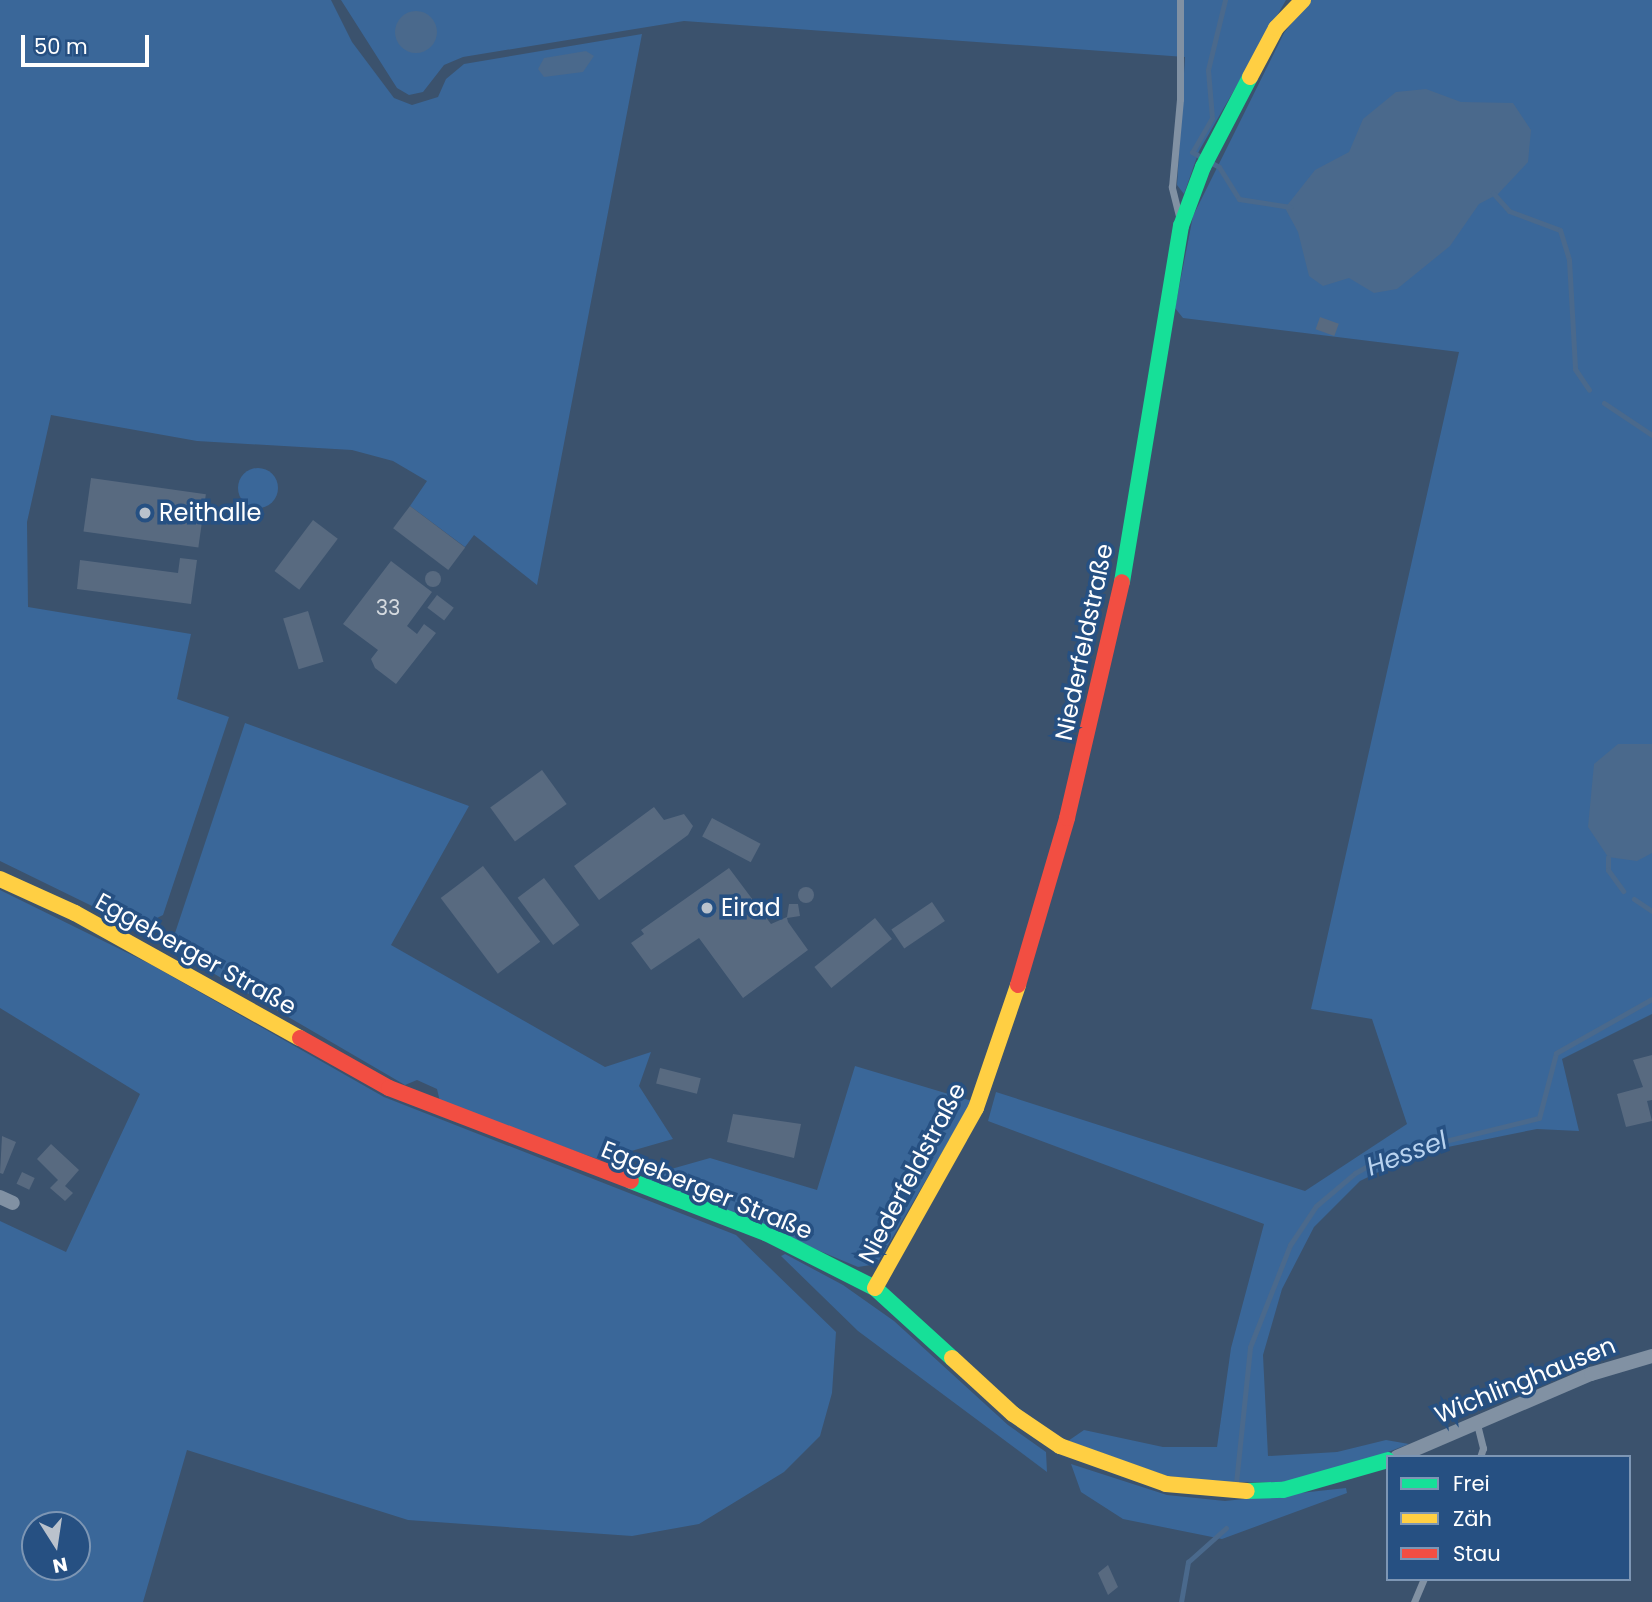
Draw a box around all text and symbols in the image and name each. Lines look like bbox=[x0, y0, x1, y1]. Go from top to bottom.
scale bar bbox=[24, 21, 152, 65]
text: 50 m bbox=[34, 32, 88, 61]
place label: Reithalle bbox=[159, 499, 261, 527]
marker: Reithalle bbox=[137, 505, 153, 521]
street label: Niederfeldstraße bbox=[1049, 541, 1119, 743]
house number: 33 bbox=[376, 595, 400, 621]
street label: Eggeberger Straße bbox=[90, 887, 302, 1021]
place label: Eirad bbox=[721, 894, 781, 922]
marker: Eirad bbox=[699, 900, 715, 916]
street label: Niederfeldstraße bbox=[852, 1078, 972, 1268]
water label: Hessel bbox=[1362, 1125, 1452, 1183]
street label: Eggeberger Straße bbox=[597, 1134, 817, 1246]
street label: Wichlinghausen bbox=[1430, 1331, 1620, 1429]
legend bbox=[1386, 1455, 1631, 1581]
text: Frei bbox=[1453, 1469, 1490, 1498]
text: Zäh bbox=[1453, 1504, 1492, 1533]
north arrow bbox=[21, 1511, 91, 1581]
text: Stau bbox=[1453, 1539, 1501, 1568]
text: N bbox=[50, 1550, 70, 1580]

